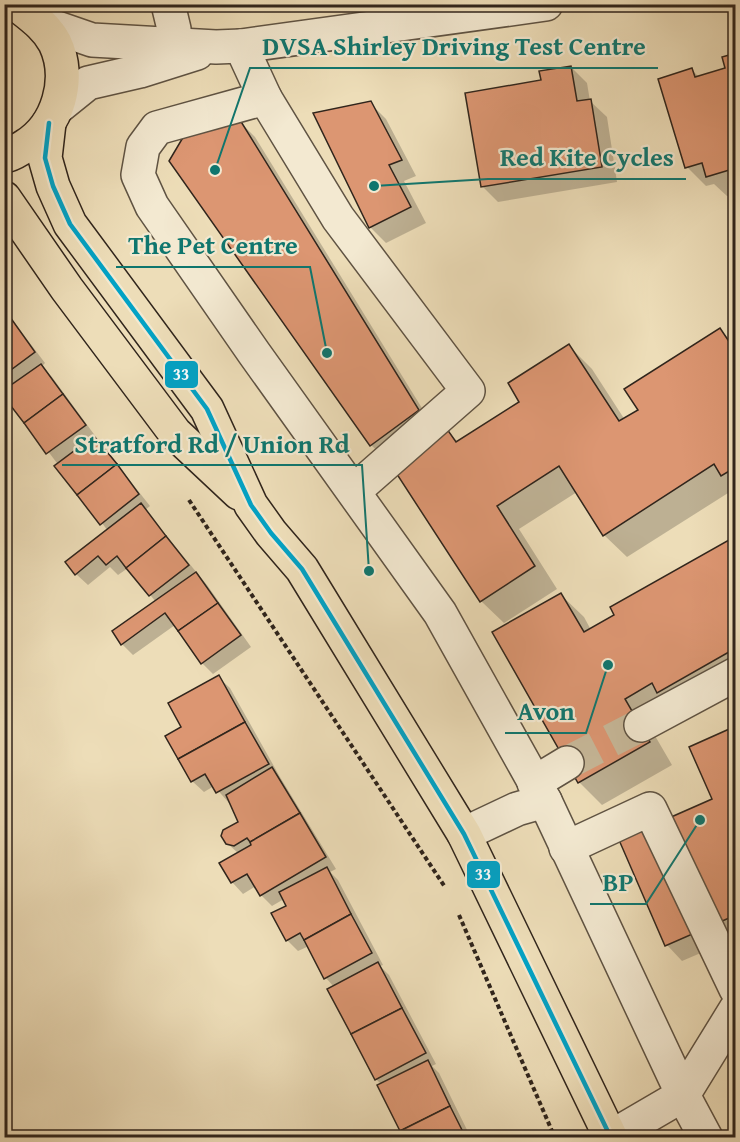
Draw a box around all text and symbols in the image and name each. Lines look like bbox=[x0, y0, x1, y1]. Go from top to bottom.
callout: DVSA Shirley Driving Test Centre bbox=[250, 24, 658, 68]
text: DVSA Shirley Driving Test Centre bbox=[262, 26, 646, 65]
callout: Red Kite Cycles bbox=[488, 135, 686, 179]
text: Red Kite Cycles bbox=[500, 137, 674, 176]
callout: The Pet Centre bbox=[116, 223, 310, 267]
text: The Pet Centre bbox=[128, 225, 298, 264]
line badge: 33 bbox=[164, 360, 199, 389]
text: 33 bbox=[173, 362, 189, 386]
callout: Stratford Rd / Union Rd bbox=[62, 421, 362, 465]
text: Stratford Rd / Union Rd bbox=[74, 424, 350, 463]
callout: Avon bbox=[505, 689, 586, 733]
text: Avon bbox=[517, 691, 575, 730]
line badge: 33 bbox=[466, 860, 501, 889]
callout: BP bbox=[590, 860, 646, 904]
text: 33 bbox=[475, 862, 491, 886]
text: BP bbox=[602, 862, 634, 901]

